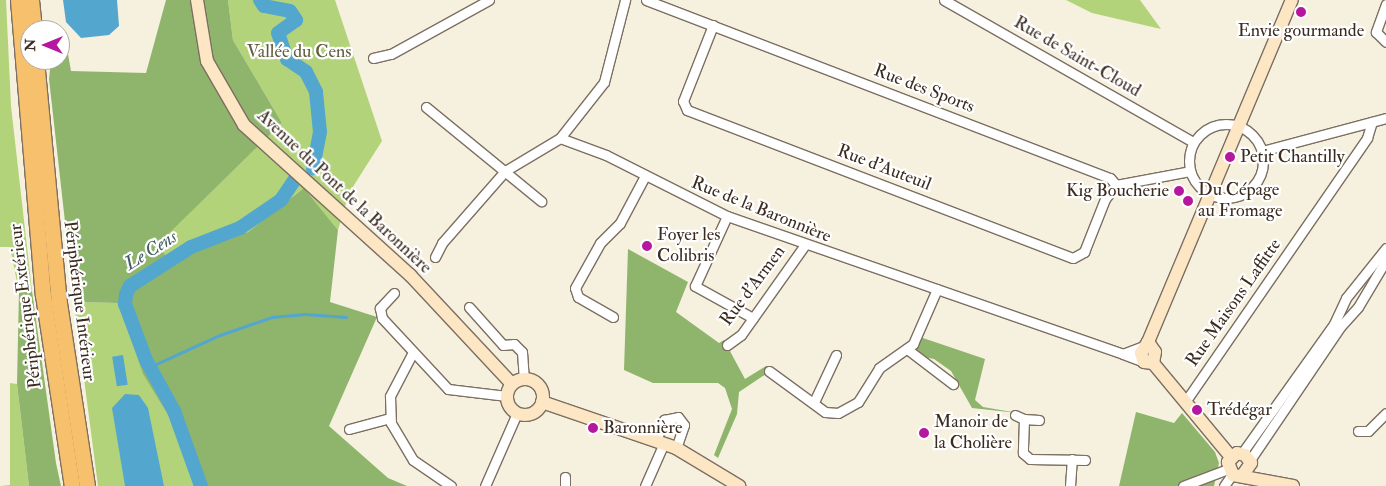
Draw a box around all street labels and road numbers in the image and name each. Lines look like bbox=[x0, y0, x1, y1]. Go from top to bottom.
street label: Rue de Saint-Cloud bbox=[1010, 12, 1144, 102]
street label: Rue des Sports bbox=[871, 60, 977, 118]
street label: Avenue du Pont de la Baronnière bbox=[252, 105, 436, 279]
street label: Rue d'Auteuil bbox=[834, 140, 934, 196]
street label: Rue de la Baronnière bbox=[688, 172, 834, 248]
street label: Périphérique Intérieur bbox=[58, 220, 100, 382]
street label: Périphérique Extérieur bbox=[5, 222, 47, 390]
street label: Rue Maisons Laffitte bbox=[1182, 235, 1286, 371]
street label: Rue d'Armen bbox=[716, 242, 790, 330]

